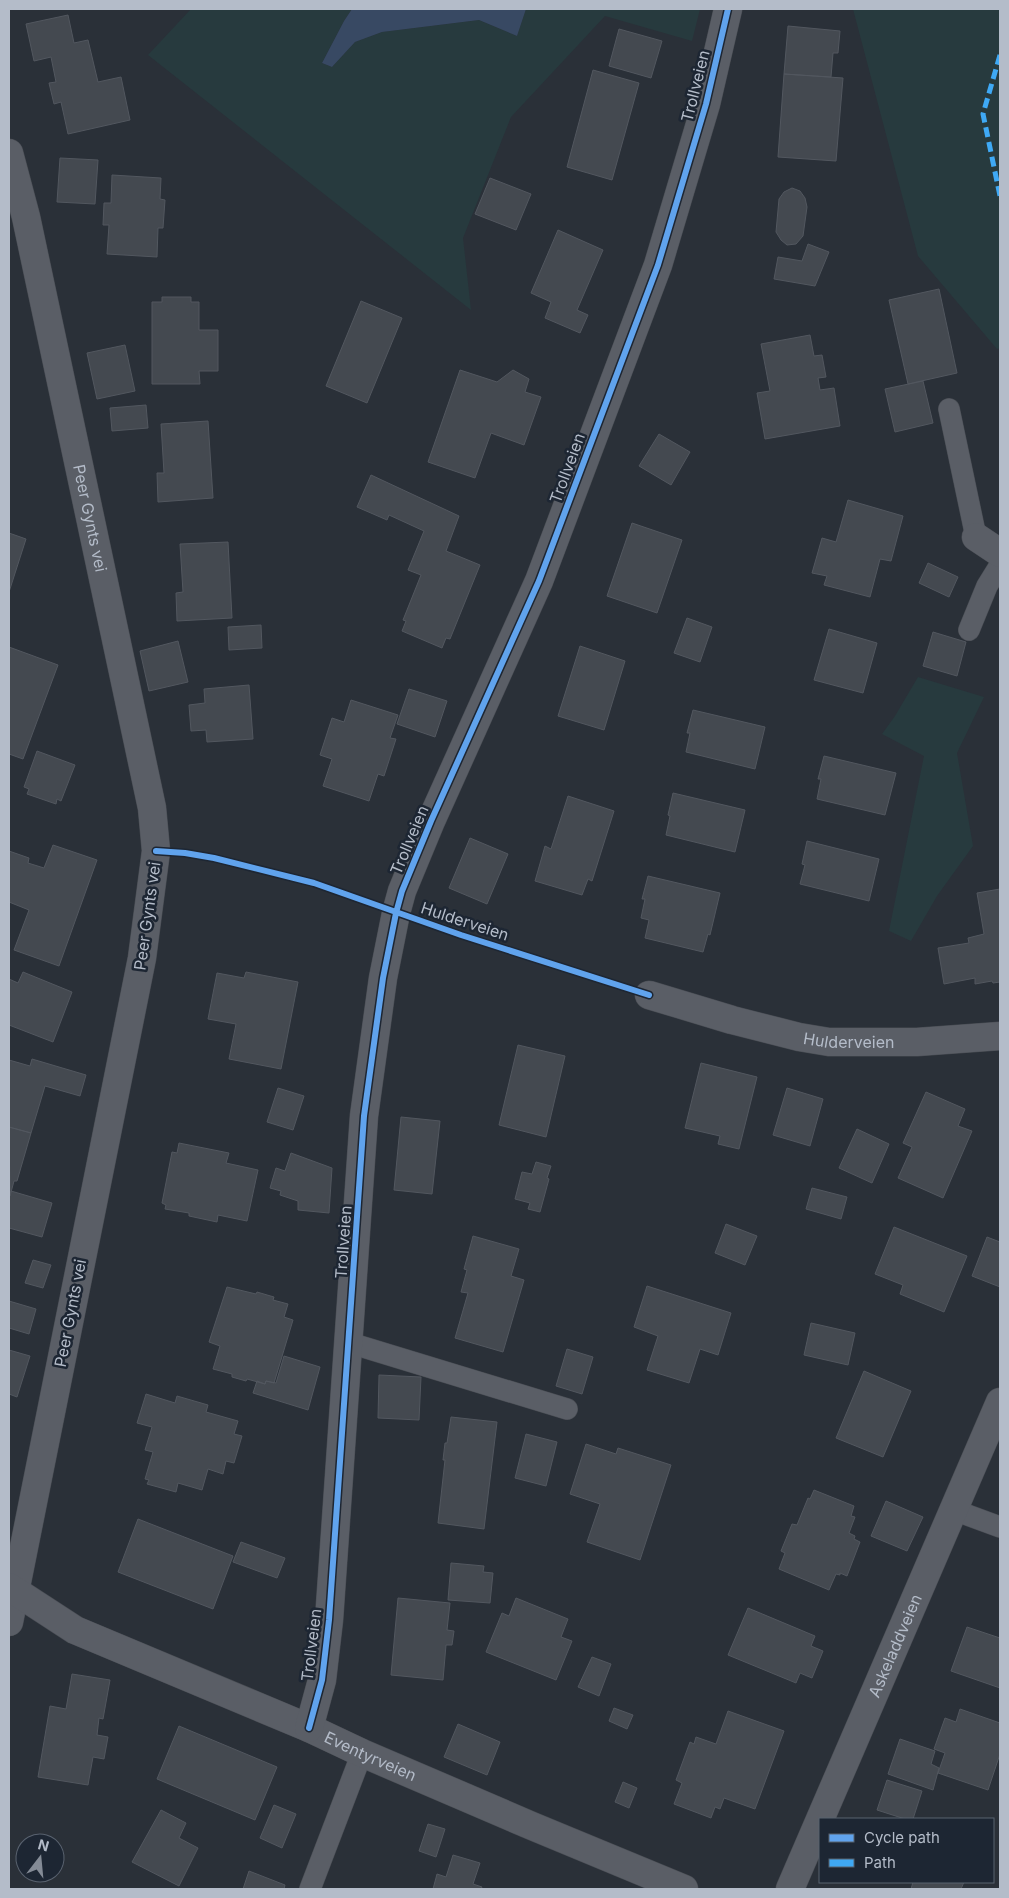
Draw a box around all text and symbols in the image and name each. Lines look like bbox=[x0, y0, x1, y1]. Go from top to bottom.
street label: Trollveien bbox=[676, 48, 714, 124]
street label: Trollveien bbox=[545, 430, 589, 506]
street label: Peer Gynts vei bbox=[69, 462, 111, 574]
street label: Trollveien bbox=[385, 802, 433, 878]
street label: Peer Gynts vei bbox=[129, 860, 165, 972]
street label: Hulderveien bbox=[418, 897, 512, 945]
street label: Hulderveien bbox=[802, 1028, 894, 1052]
street label: Trollveien bbox=[330, 1205, 356, 1279]
street label: Peer Gynts vei bbox=[50, 1257, 90, 1369]
street label: Askeladdveien bbox=[864, 1591, 926, 1700]
street label: Trollveien bbox=[297, 1607, 325, 1683]
street label: Eventyrveien bbox=[321, 1727, 419, 1785]
legend bbox=[819, 1818, 994, 1883]
text: Cycle path bbox=[864, 1828, 940, 1847]
north arrow bbox=[15, 1833, 65, 1883]
text: N bbox=[36, 1835, 51, 1855]
text: Path bbox=[864, 1853, 896, 1872]

